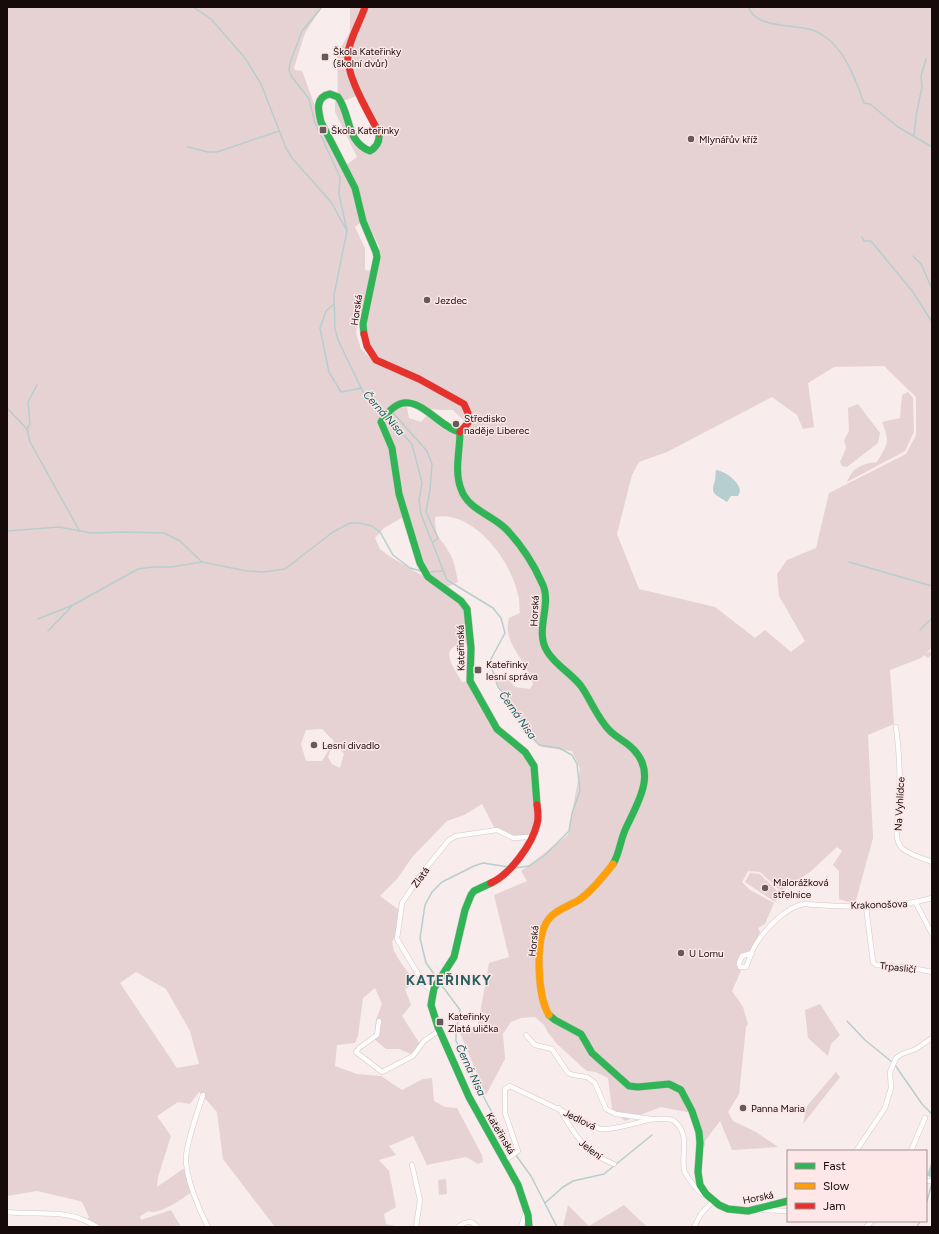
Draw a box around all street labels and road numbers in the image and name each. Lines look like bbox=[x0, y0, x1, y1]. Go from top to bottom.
street label: Horská bbox=[348, 294, 365, 326]
street label: Horská bbox=[527, 595, 542, 627]
street label: Kateřinská bbox=[454, 625, 467, 671]
street label: Na Vyhlídce bbox=[892, 776, 907, 832]
street label: Zlatá bbox=[409, 864, 432, 890]
street label: Krakonošova bbox=[850, 897, 908, 912]
street label: Horská bbox=[525, 925, 542, 957]
street label: Trpasličí bbox=[879, 959, 917, 976]
street label: Jedlová bbox=[561, 1106, 598, 1133]
street label: Kateřinská bbox=[483, 1110, 518, 1156]
street label: Jelení bbox=[576, 1136, 606, 1163]
street label: Horská bbox=[742, 1188, 775, 1207]

